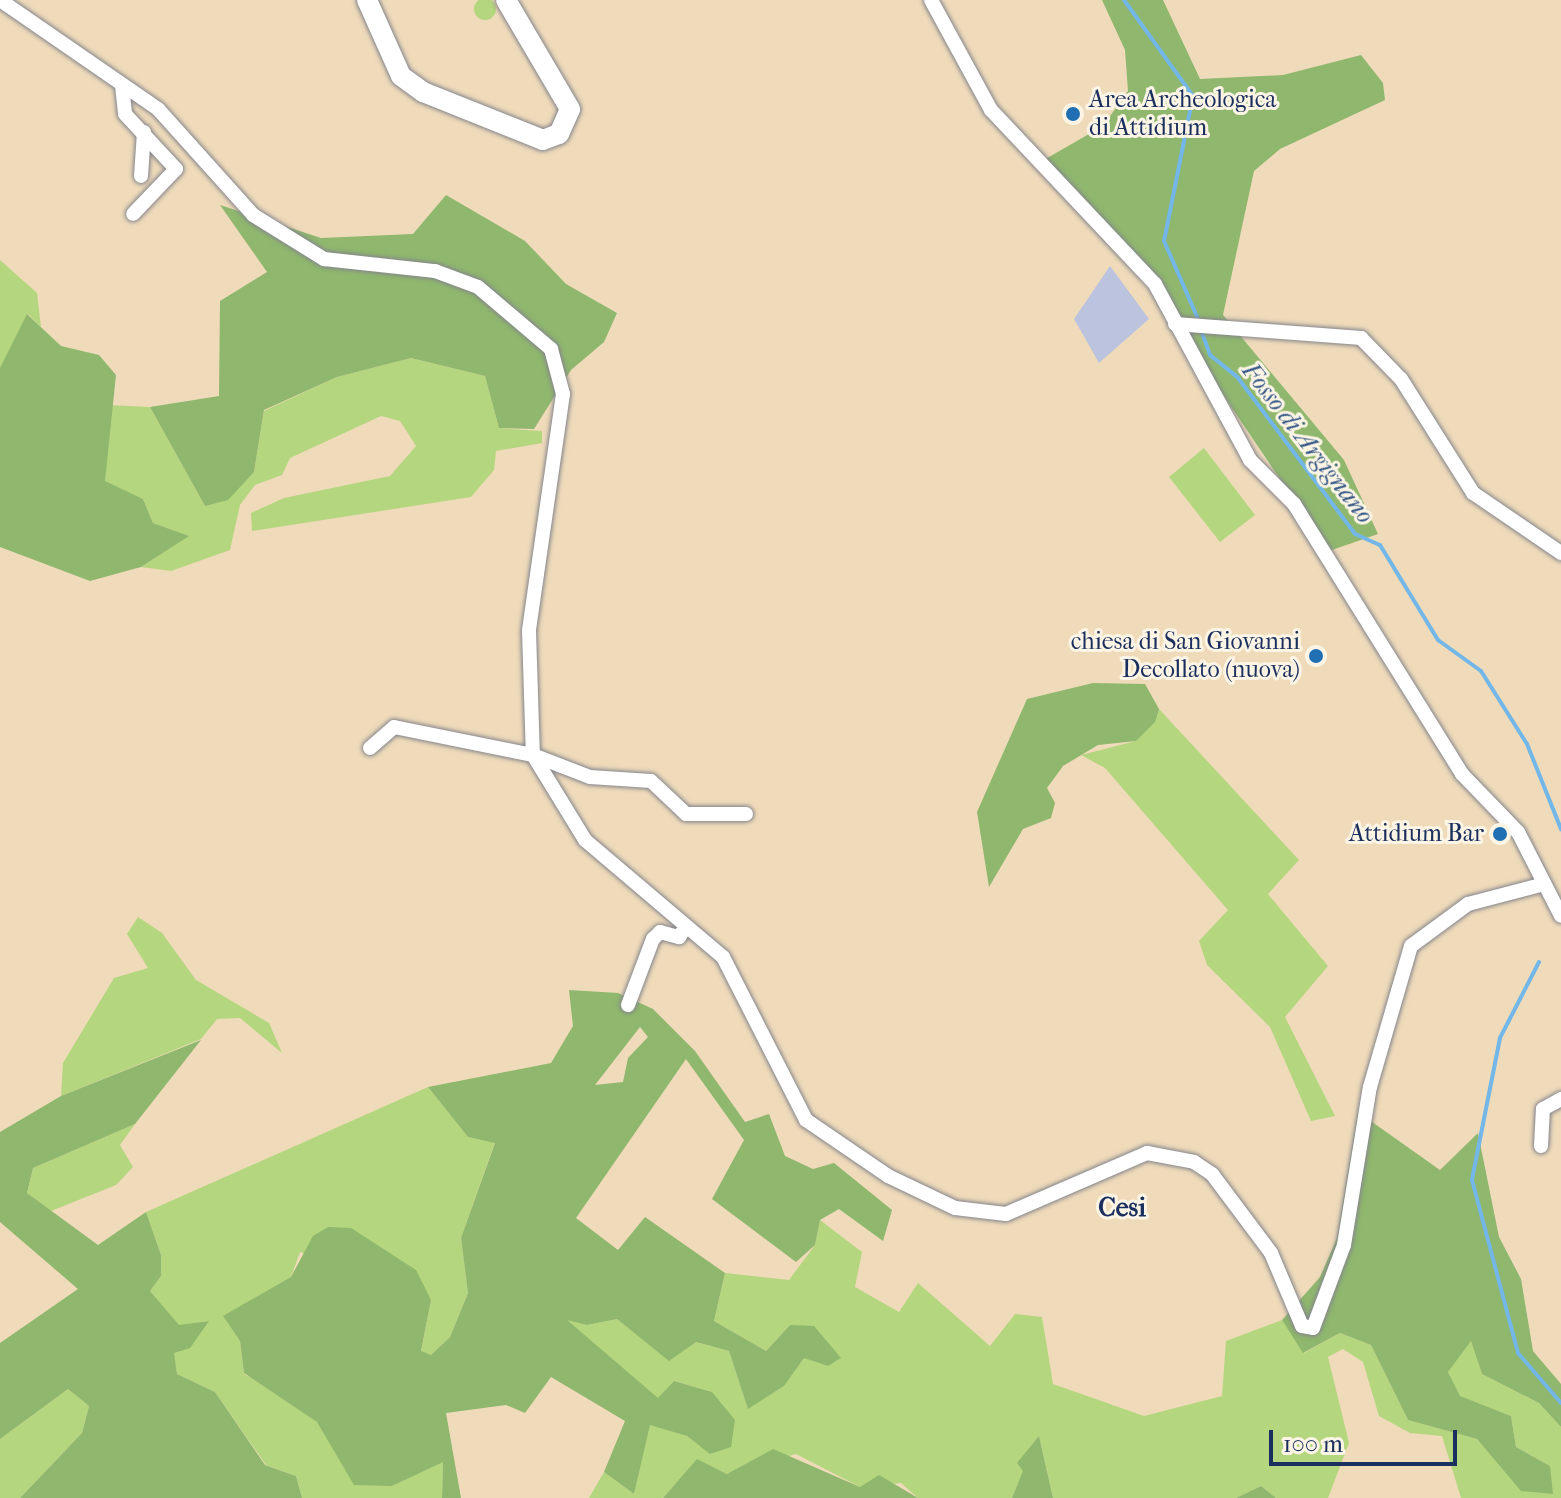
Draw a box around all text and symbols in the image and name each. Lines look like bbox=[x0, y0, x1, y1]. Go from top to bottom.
place label: Area Archeologica di Attidium bbox=[1089, 86, 1276, 142]
marker: Area Archeologica di Attidium bbox=[1064, 105, 1082, 123]
water label: Fosso di Argignano bbox=[1235, 356, 1381, 530]
place label: chiesa di San Giovanni Decollato (nuova) bbox=[1071, 628, 1300, 684]
marker: chiesa di San Giovanni Decollato (nuova) bbox=[1307, 647, 1325, 665]
place label: Attidium Bar bbox=[1349, 820, 1484, 848]
marker: Attidium Bar bbox=[1491, 825, 1509, 843]
district label: Cesi bbox=[1098, 1192, 1146, 1224]
scale bar bbox=[1273, 1414, 1461, 1464]
text: 100 m bbox=[1283, 1430, 1343, 1458]

